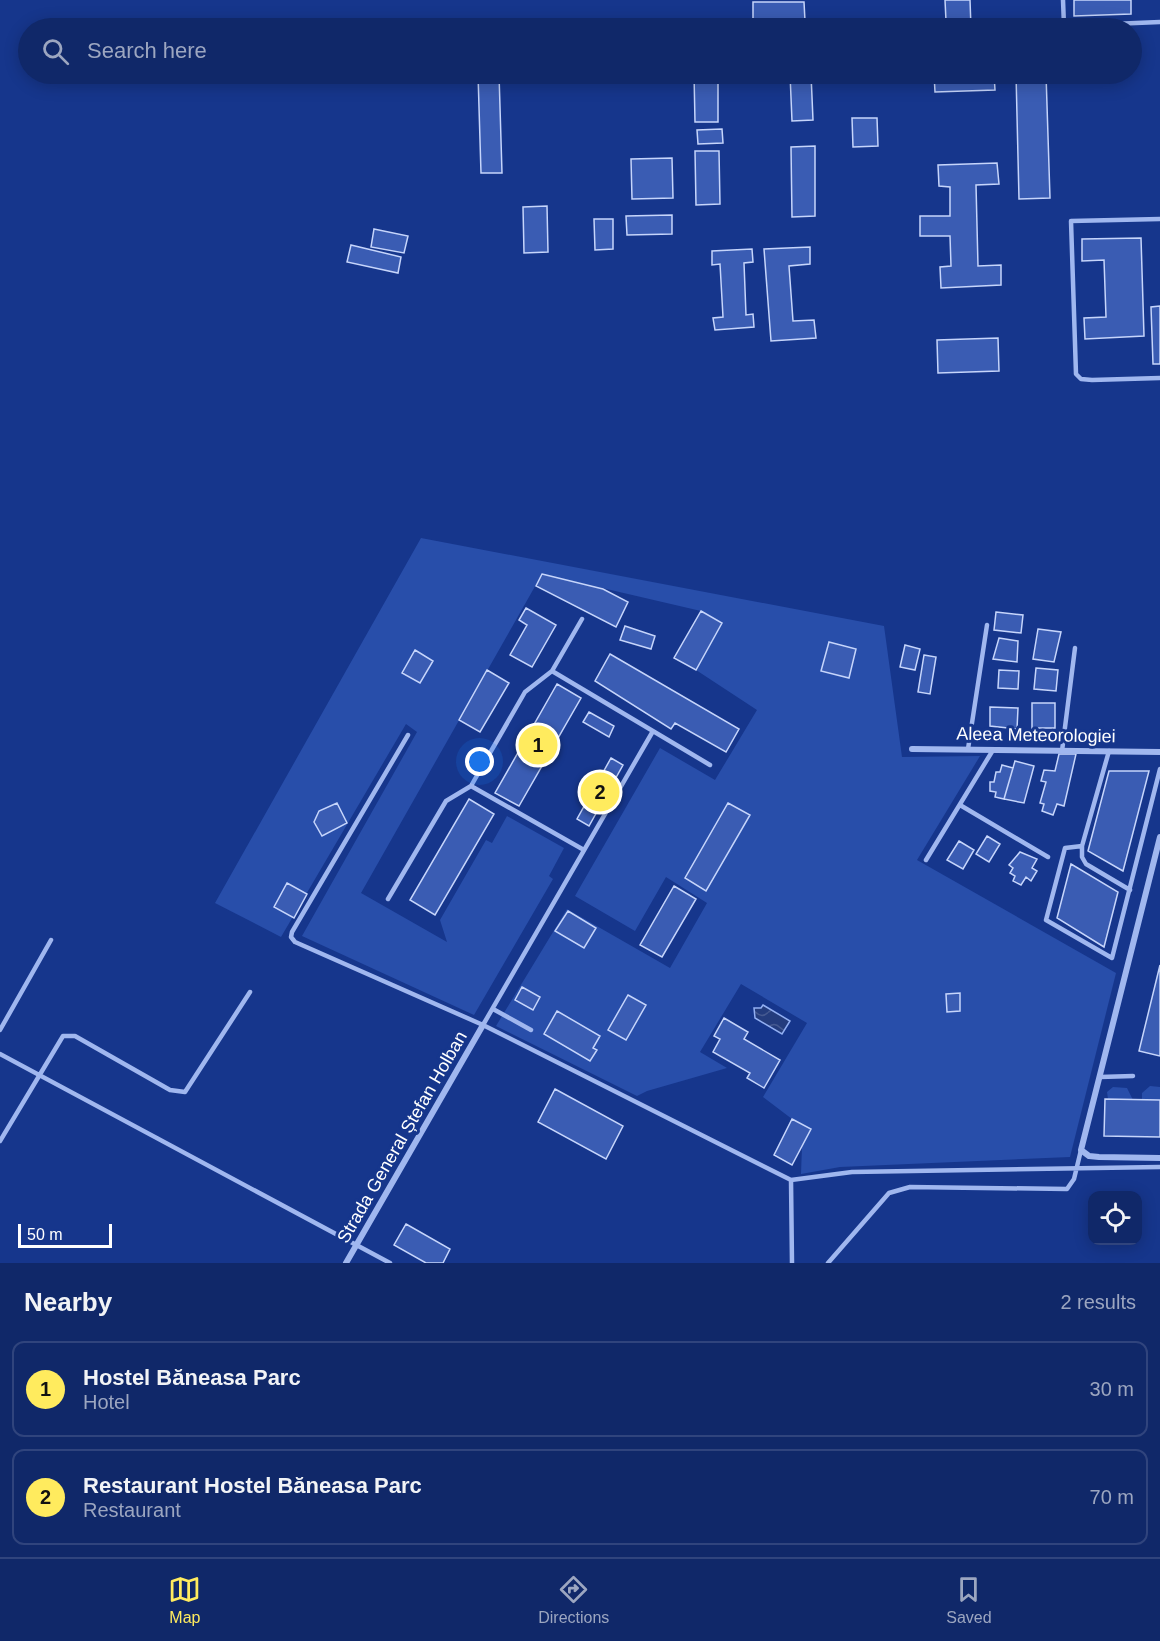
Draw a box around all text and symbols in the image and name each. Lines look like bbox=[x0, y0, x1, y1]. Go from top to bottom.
search box bbox=[18, 18, 1142, 84]
icon: search bbox=[39, 35, 72, 68]
text: Search here bbox=[87, 38, 207, 63]
pin: 1 bbox=[518, 722, 558, 768]
street label: Aleea Meteorologiei bbox=[956, 724, 1116, 746]
your location bbox=[465, 747, 494, 776]
pin: 2 bbox=[580, 770, 620, 814]
street label: Strada General Ștefan Holban bbox=[333, 1028, 471, 1246]
map controls bbox=[1088, 1191, 1142, 1245]
button: locate bbox=[1088, 1191, 1142, 1245]
scale bar bbox=[18, 1221, 112, 1248]
text: 50 m bbox=[27, 1226, 63, 1243]
text: Nearby bbox=[24, 1287, 112, 1317]
text: 2 results bbox=[1060, 1291, 1136, 1313]
text: Hostel Băneasa Parc bbox=[83, 1365, 301, 1390]
text: 1 bbox=[40, 1378, 51, 1400]
text: 30 m bbox=[1090, 1378, 1134, 1400]
text: Hotel bbox=[83, 1391, 130, 1413]
text: Restaurant Hostel Băneasa Parc bbox=[83, 1473, 422, 1498]
text: 2 bbox=[40, 1486, 51, 1508]
text: 70 m bbox=[1090, 1486, 1134, 1508]
text: Restaurant bbox=[83, 1499, 181, 1521]
tab: Map bbox=[168, 1573, 201, 1627]
tab: Directions bbox=[538, 1573, 609, 1627]
tab: Saved bbox=[946, 1573, 992, 1627]

